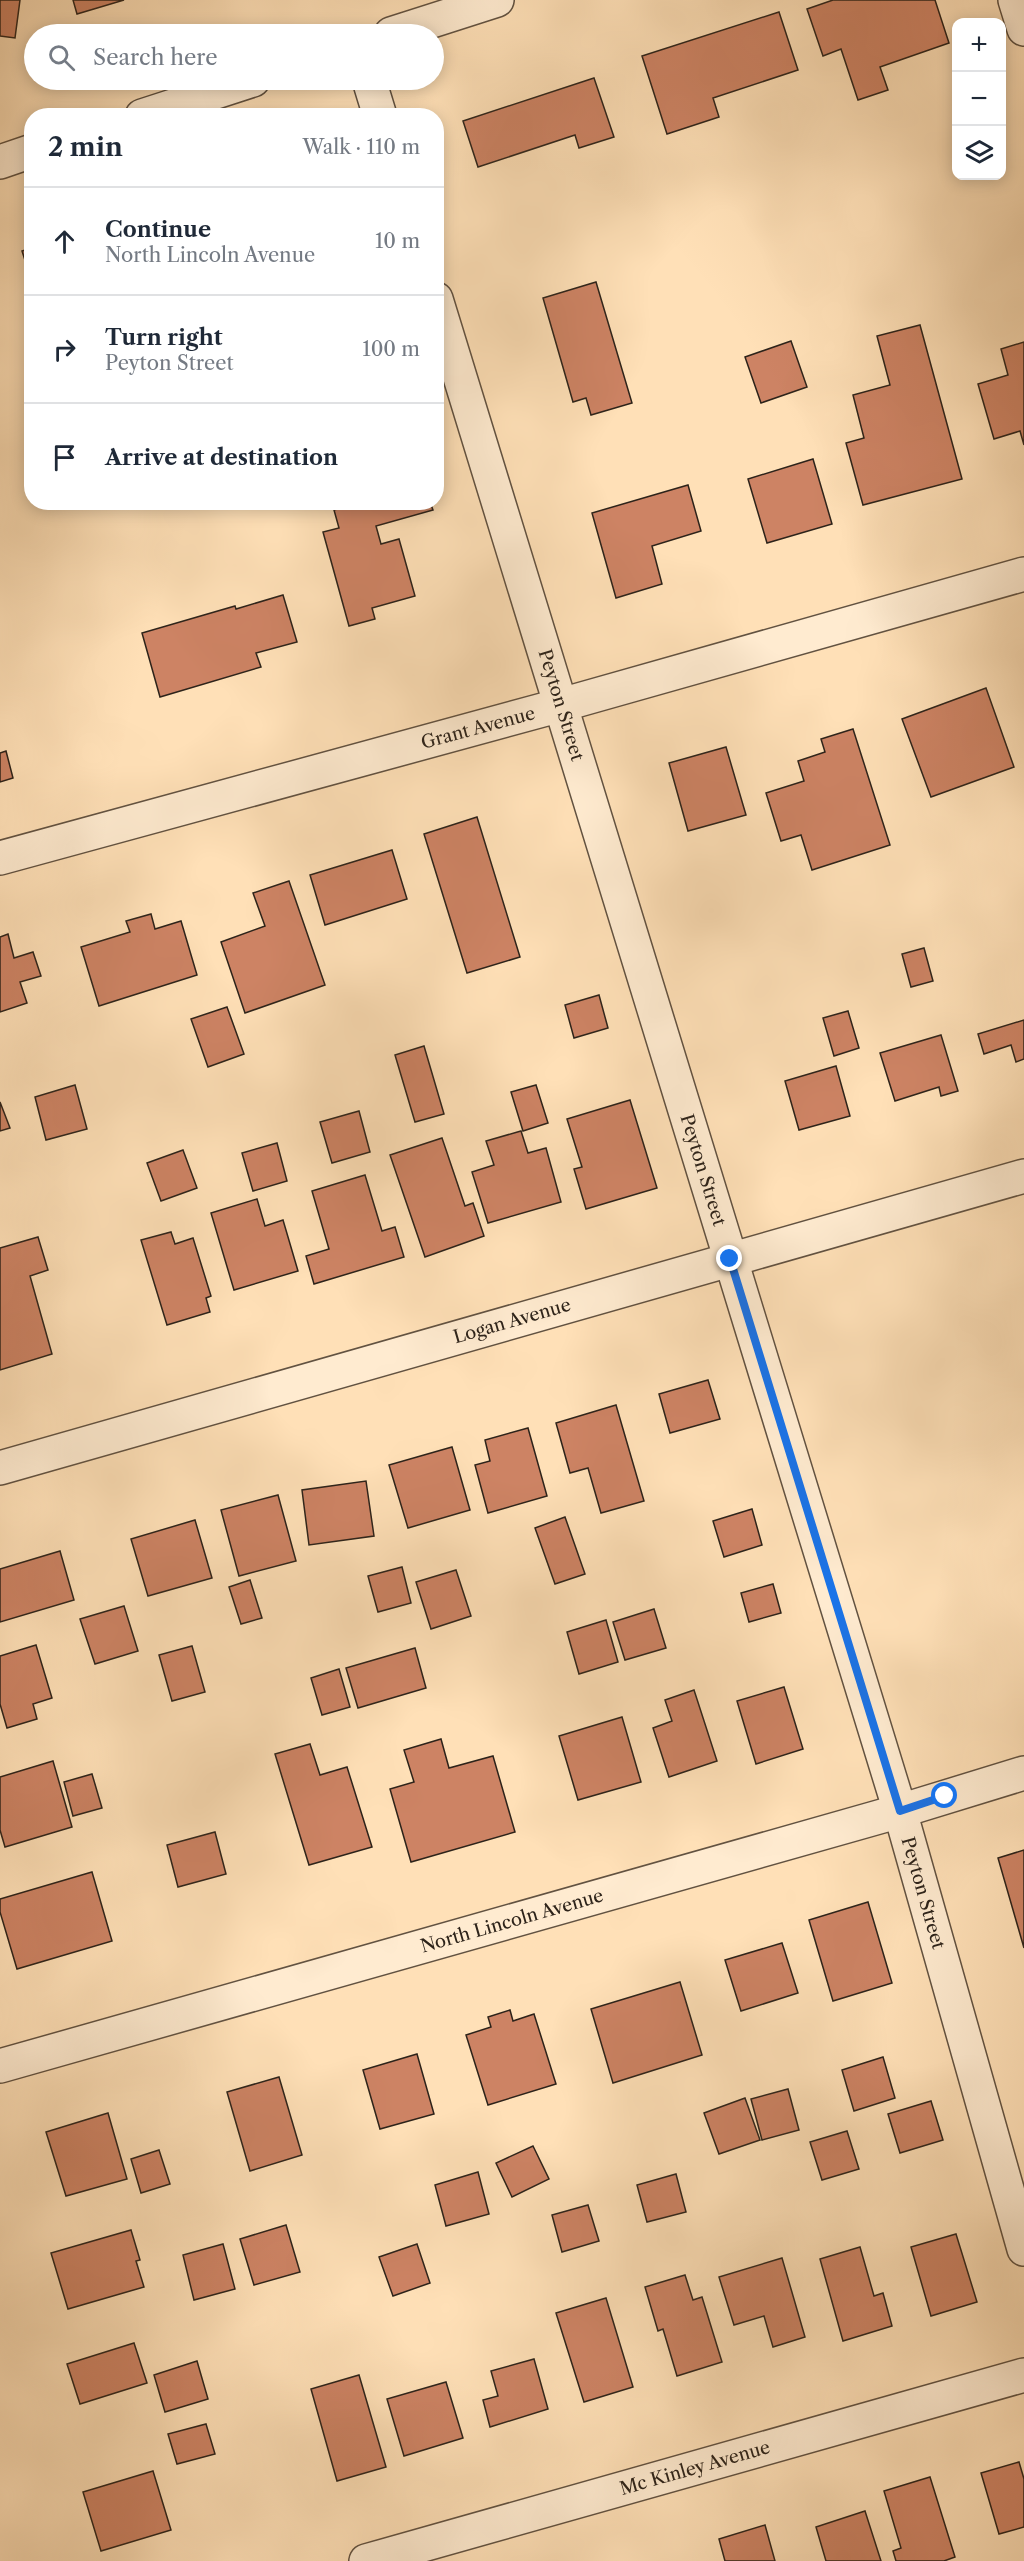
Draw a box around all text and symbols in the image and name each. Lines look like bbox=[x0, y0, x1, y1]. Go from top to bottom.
map controls bbox=[952, 18, 1006, 180]
button: + bbox=[952, 18, 1006, 72]
search box bbox=[24, 24, 444, 90]
icon: search bbox=[45, 41, 78, 74]
text: Search here bbox=[93, 44, 218, 71]
button: − bbox=[952, 72, 1006, 126]
button: layers bbox=[952, 126, 1006, 180]
text: 2 min bbox=[48, 131, 123, 163]
text: Walk · 110 m bbox=[303, 135, 420, 159]
text: Continue bbox=[105, 216, 211, 243]
icon: ahead bbox=[48, 225, 81, 258]
text: 10 m bbox=[375, 229, 420, 253]
text: North Lincoln Avenue bbox=[105, 243, 315, 267]
text: Turn right bbox=[105, 324, 223, 351]
icon: right bbox=[48, 333, 81, 366]
text: 100 m bbox=[362, 337, 420, 361]
text: Peyton Street bbox=[105, 351, 233, 375]
icon: arrive bbox=[48, 441, 81, 474]
text: Arrive at destination bbox=[105, 444, 338, 471]
street label: Peyton Street bbox=[534, 646, 589, 764]
street label: Grant Avenue bbox=[419, 702, 537, 754]
street label: Peyton Street bbox=[676, 1111, 731, 1229]
route end bbox=[716, 1245, 742, 1271]
street label: Logan Avenue bbox=[451, 1294, 573, 1348]
route start bbox=[931, 1782, 957, 1808]
street label: Peyton Street bbox=[896, 1834, 950, 1952]
street label: North Lincoln Avenue bbox=[418, 1884, 606, 1958]
street label: Mc Kinley Avenue bbox=[617, 2436, 773, 2500]

